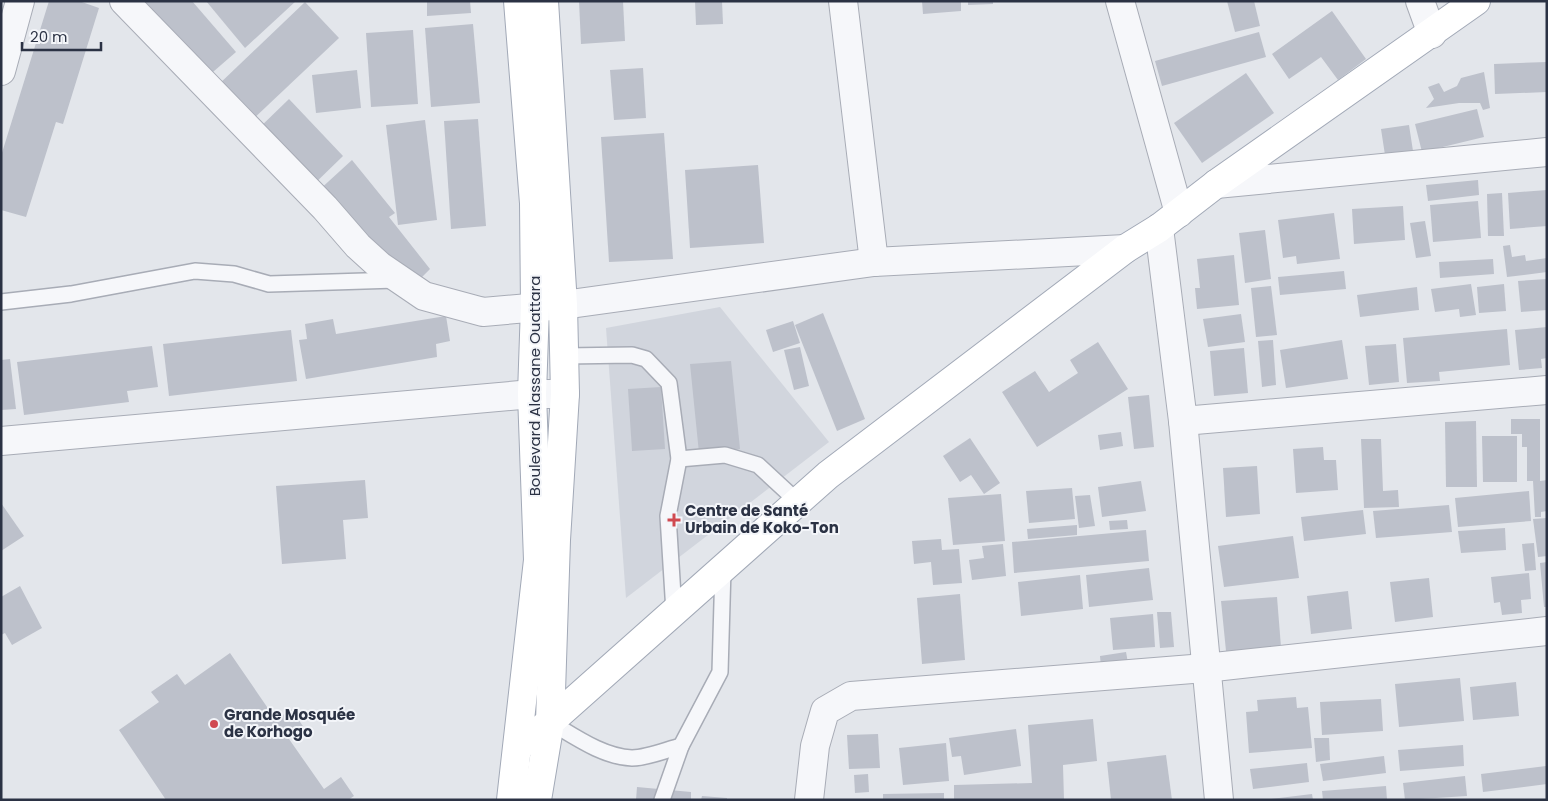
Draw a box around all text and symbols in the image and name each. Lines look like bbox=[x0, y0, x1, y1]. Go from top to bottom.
scale bar bbox=[22, 20, 101, 52]
text: 20 m bbox=[30, 26, 68, 47]
street label: Boulevard Alassane Ouattara bbox=[524, 276, 545, 496]
place label: Centre de Santé Urbain de Koko-Ton bbox=[685, 500, 839, 538]
marker: Centre de Santé Urbain de Koko-Ton bbox=[667, 513, 681, 527]
place label: Grande Mosquée de Korhogo bbox=[224, 704, 355, 742]
marker: Grande Mosquée de Korhogo bbox=[208, 718, 220, 730]

